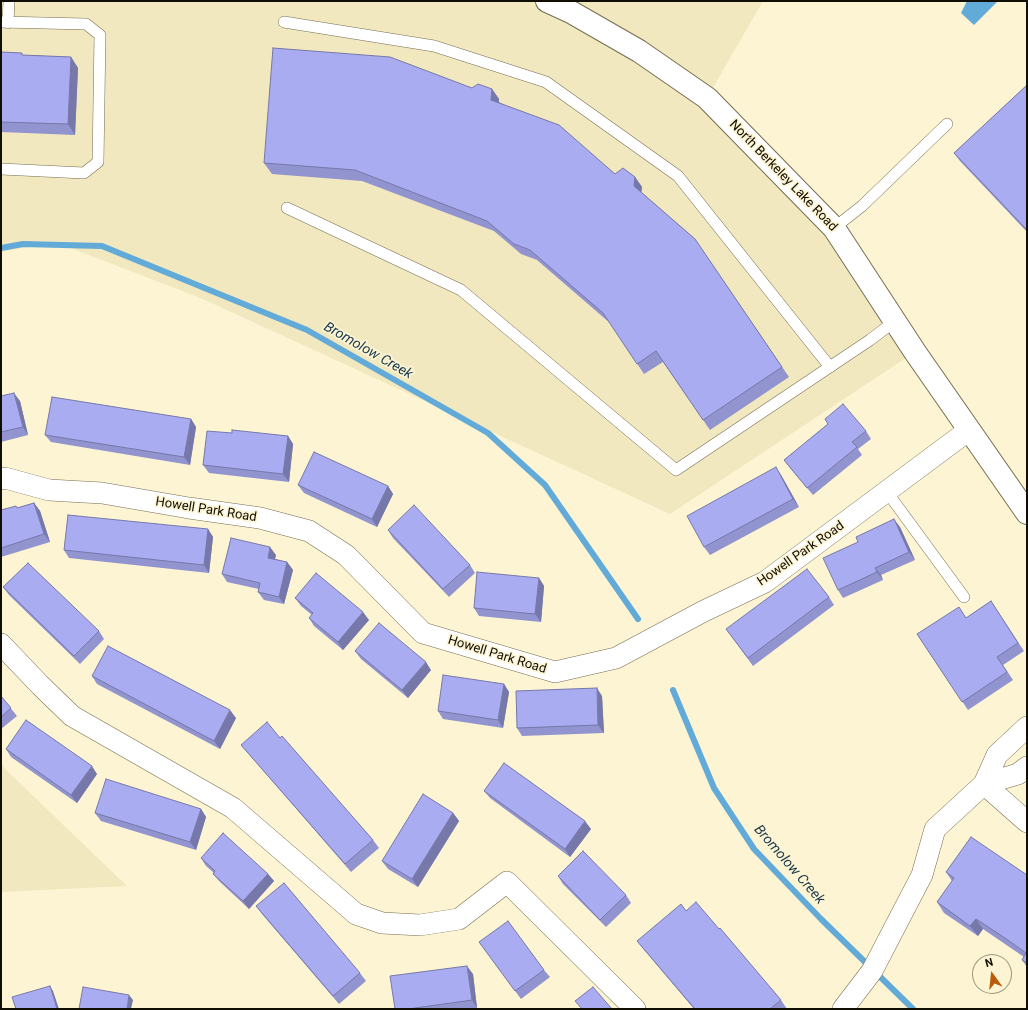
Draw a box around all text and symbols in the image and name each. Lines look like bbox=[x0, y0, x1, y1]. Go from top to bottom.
street label: North Berkeley Lake Road bbox=[726, 117, 840, 235]
water label: Bromolow Creek bbox=[321, 319, 415, 383]
street label: Howell Park Road bbox=[154, 494, 258, 526]
street label: Howell Park Road bbox=[755, 518, 847, 590]
street label: Howell Park Road bbox=[446, 633, 548, 677]
water label: Bromolow Creek bbox=[750, 822, 828, 908]
north arrow bbox=[972, 954, 1012, 994]
text: N bbox=[984, 956, 994, 970]

